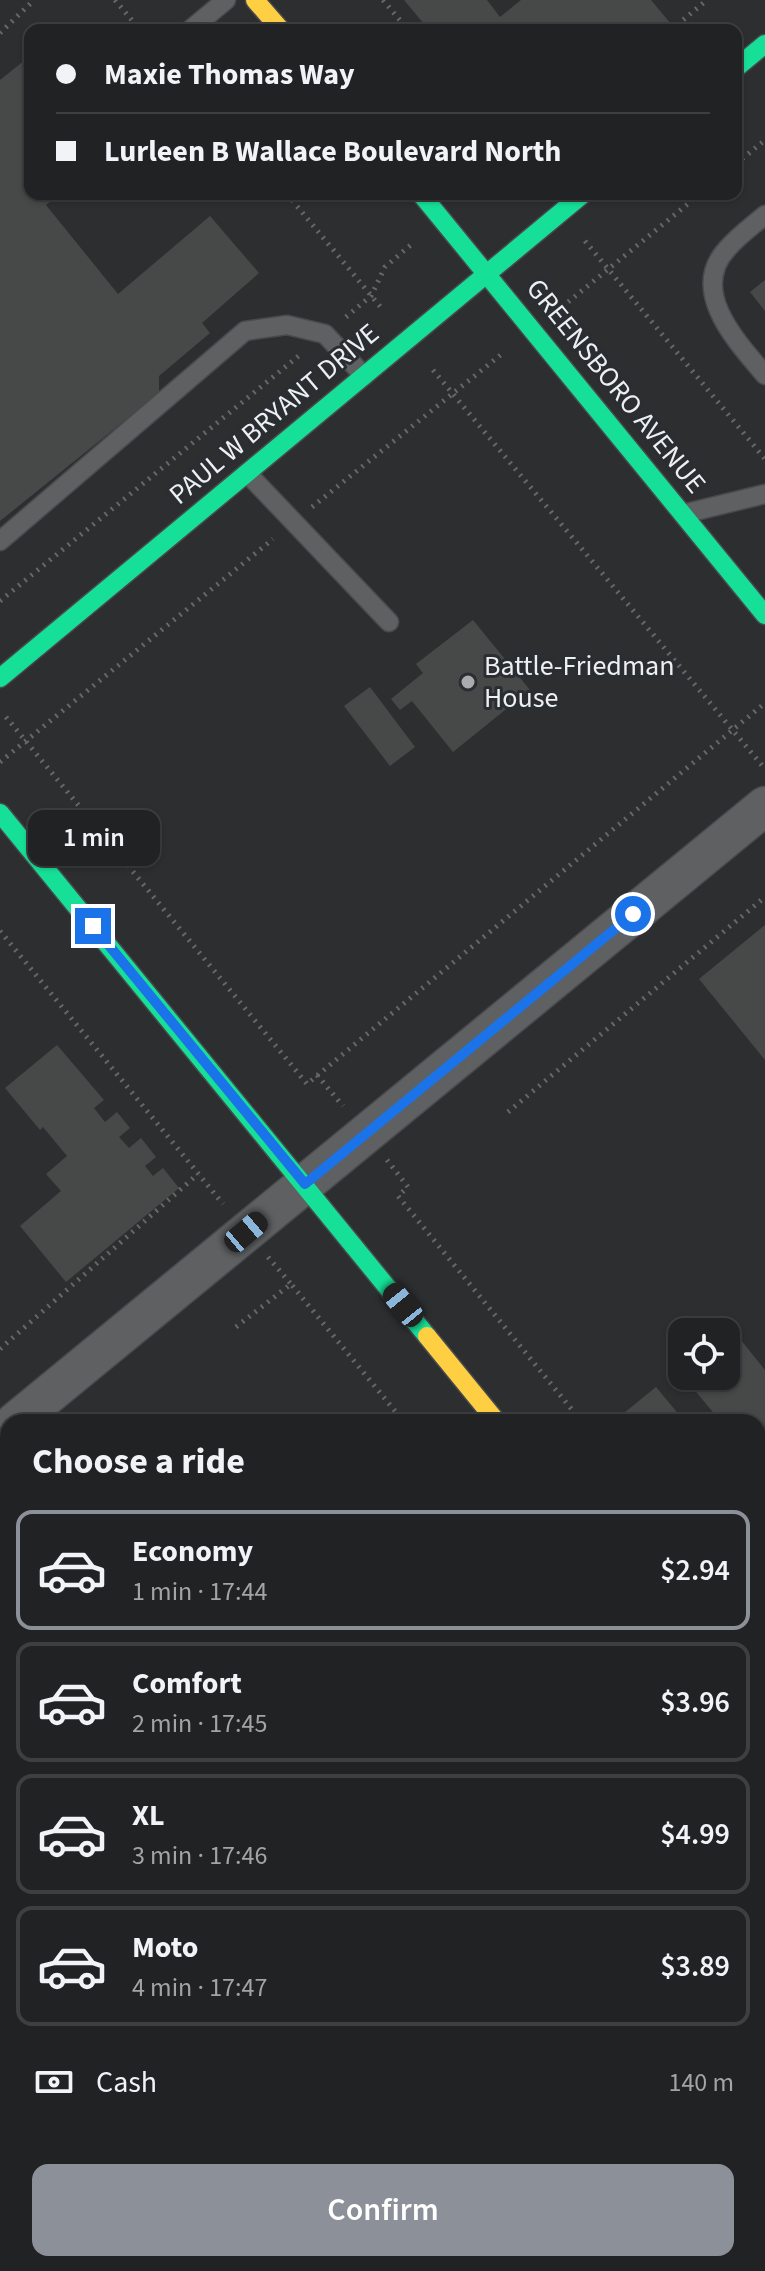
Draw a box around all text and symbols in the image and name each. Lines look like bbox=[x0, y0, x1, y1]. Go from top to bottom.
text: Maxie Thomas Way bbox=[104, 53, 355, 96]
text: Lurleen B Wallace Boulevard North bbox=[104, 130, 561, 173]
street label: GREENSBORO AVENUE bbox=[517, 270, 715, 502]
street label: PAUL W BRYANT DRIVE bbox=[160, 314, 388, 514]
place label: Battle-Friedman House bbox=[484, 646, 675, 718]
marker: Battle-Friedman House bbox=[459, 673, 477, 691]
callout: 1 min bbox=[27, 810, 159, 866]
text: 1 min bbox=[63, 819, 125, 856]
route start bbox=[615, 896, 651, 932]
route end bbox=[75, 908, 111, 944]
car bbox=[220, 1207, 272, 1257]
car bbox=[379, 1279, 427, 1331]
map controls bbox=[668, 1318, 740, 1390]
button: locate bbox=[668, 1318, 740, 1390]
text: Choose a ride bbox=[32, 1436, 245, 1487]
text: Economy bbox=[132, 1530, 253, 1573]
icon: car bbox=[36, 1534, 108, 1606]
text: $2.94 bbox=[660, 1549, 730, 1592]
text: 1 min · 17:44 bbox=[132, 1573, 267, 1610]
text: Comfort bbox=[132, 1662, 242, 1705]
icon: car bbox=[36, 1666, 108, 1738]
text: $3.96 bbox=[660, 1681, 730, 1724]
text: 2 min · 17:45 bbox=[132, 1705, 267, 1742]
text: XL bbox=[132, 1794, 165, 1837]
icon: car bbox=[36, 1798, 108, 1870]
text: $4.99 bbox=[660, 1813, 730, 1856]
text: 3 min · 17:46 bbox=[132, 1837, 267, 1874]
text: Moto bbox=[132, 1926, 198, 1969]
icon: car bbox=[36, 1930, 108, 2002]
text: $3.89 bbox=[660, 1945, 730, 1988]
text: 4 min · 17:47 bbox=[132, 1969, 267, 2006]
icon: cash bbox=[32, 2060, 76, 2104]
text: Cash bbox=[96, 2061, 157, 2104]
text: 140 m bbox=[668, 2064, 734, 2101]
button: Confirm bbox=[32, 2164, 734, 2256]

